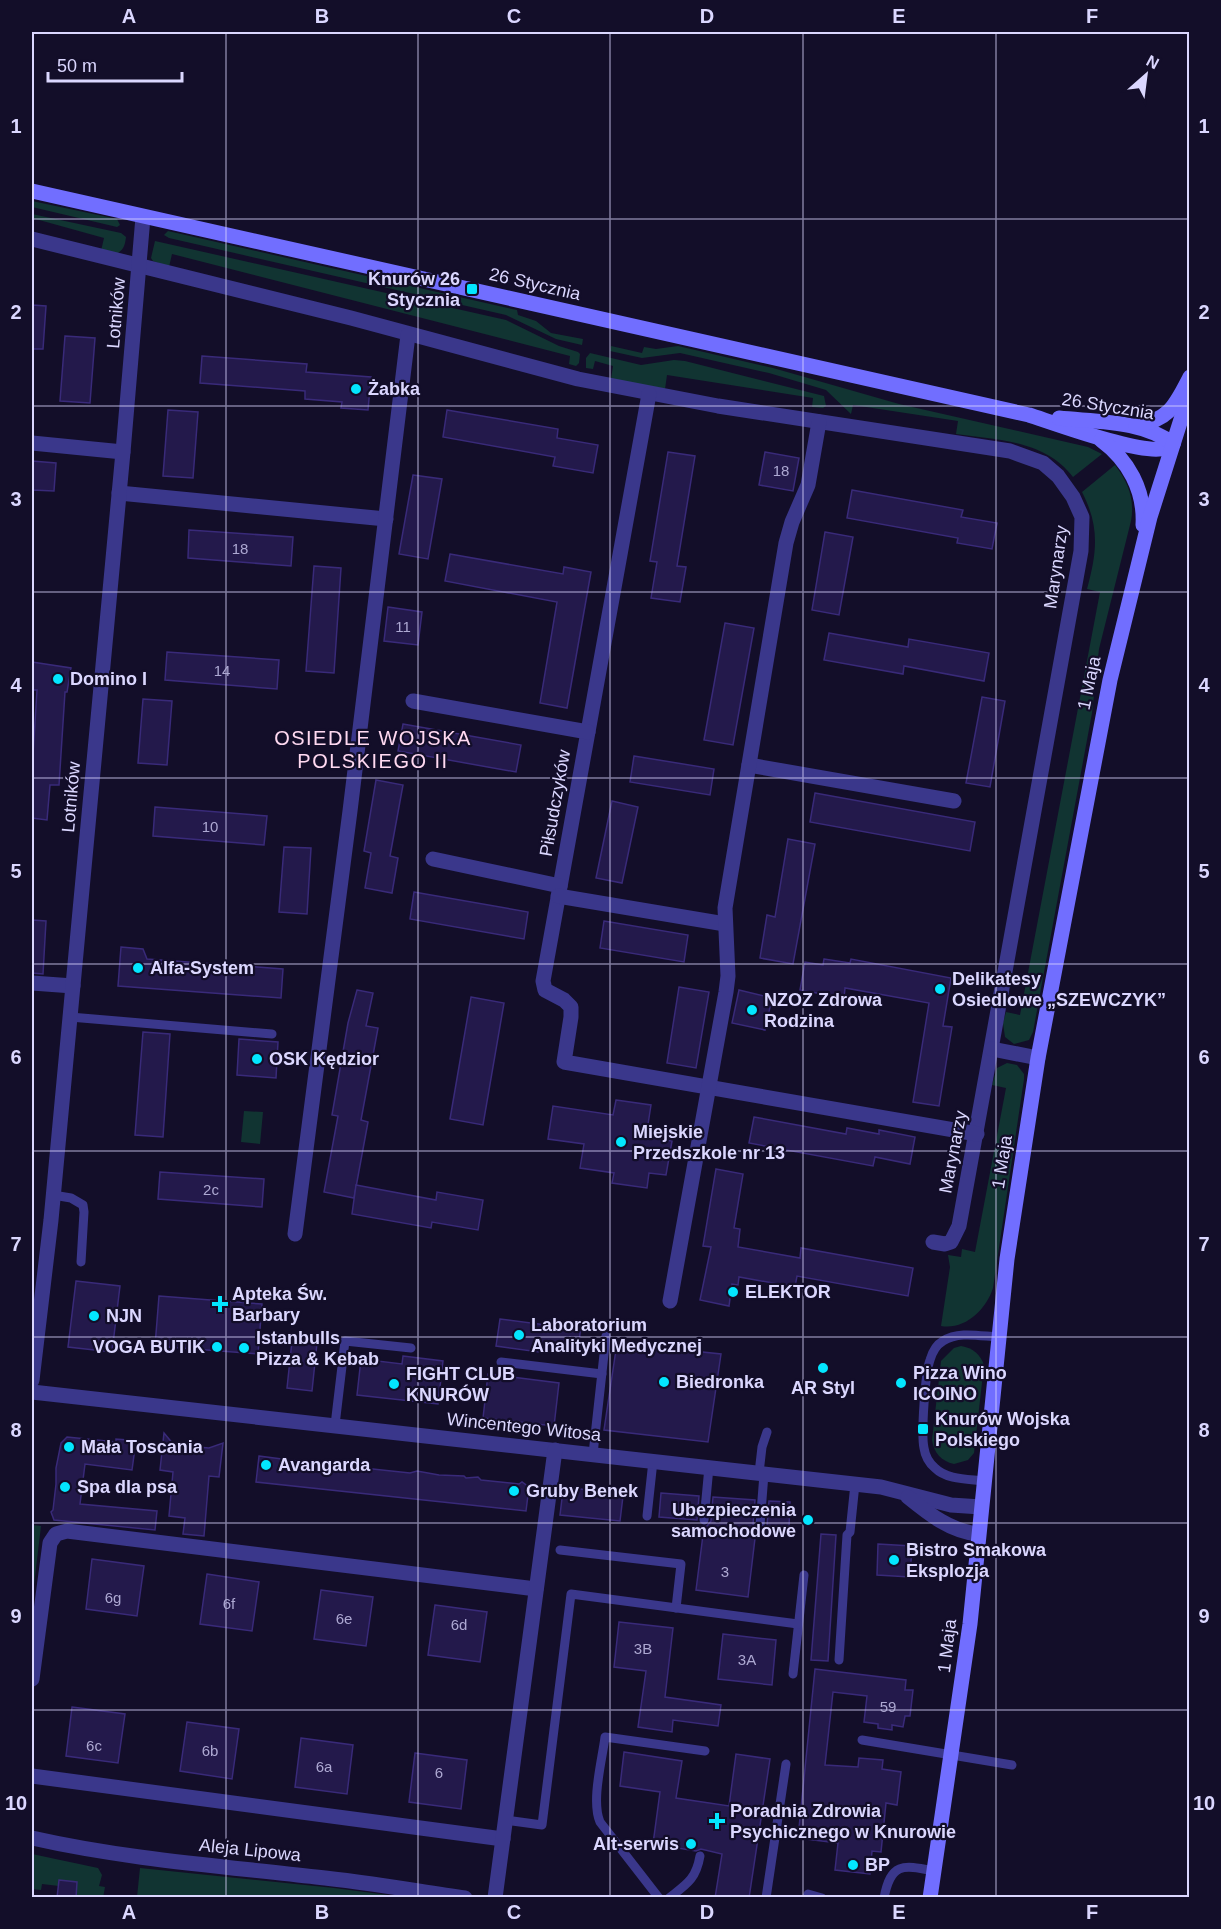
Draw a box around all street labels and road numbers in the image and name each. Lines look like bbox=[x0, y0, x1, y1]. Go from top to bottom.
street label: 26 Stycznia bbox=[487, 264, 584, 304]
street label: Lotników bbox=[103, 276, 129, 349]
street label: 26 Stycznia bbox=[1060, 389, 1156, 423]
street label: Marynarzy bbox=[1040, 524, 1072, 610]
street label: 1 Maja bbox=[1074, 654, 1105, 712]
street label: Piłsudczyków bbox=[536, 747, 574, 858]
street label: Lotników bbox=[58, 760, 84, 833]
street label: Marynarzy bbox=[935, 1109, 971, 1195]
street label: 1 Maja bbox=[988, 1133, 1016, 1190]
street label: Wincentego Witosa bbox=[446, 1409, 603, 1445]
street label: 1 Maja bbox=[934, 1617, 960, 1674]
street label: Aleja Lipowa bbox=[198, 1835, 303, 1865]

